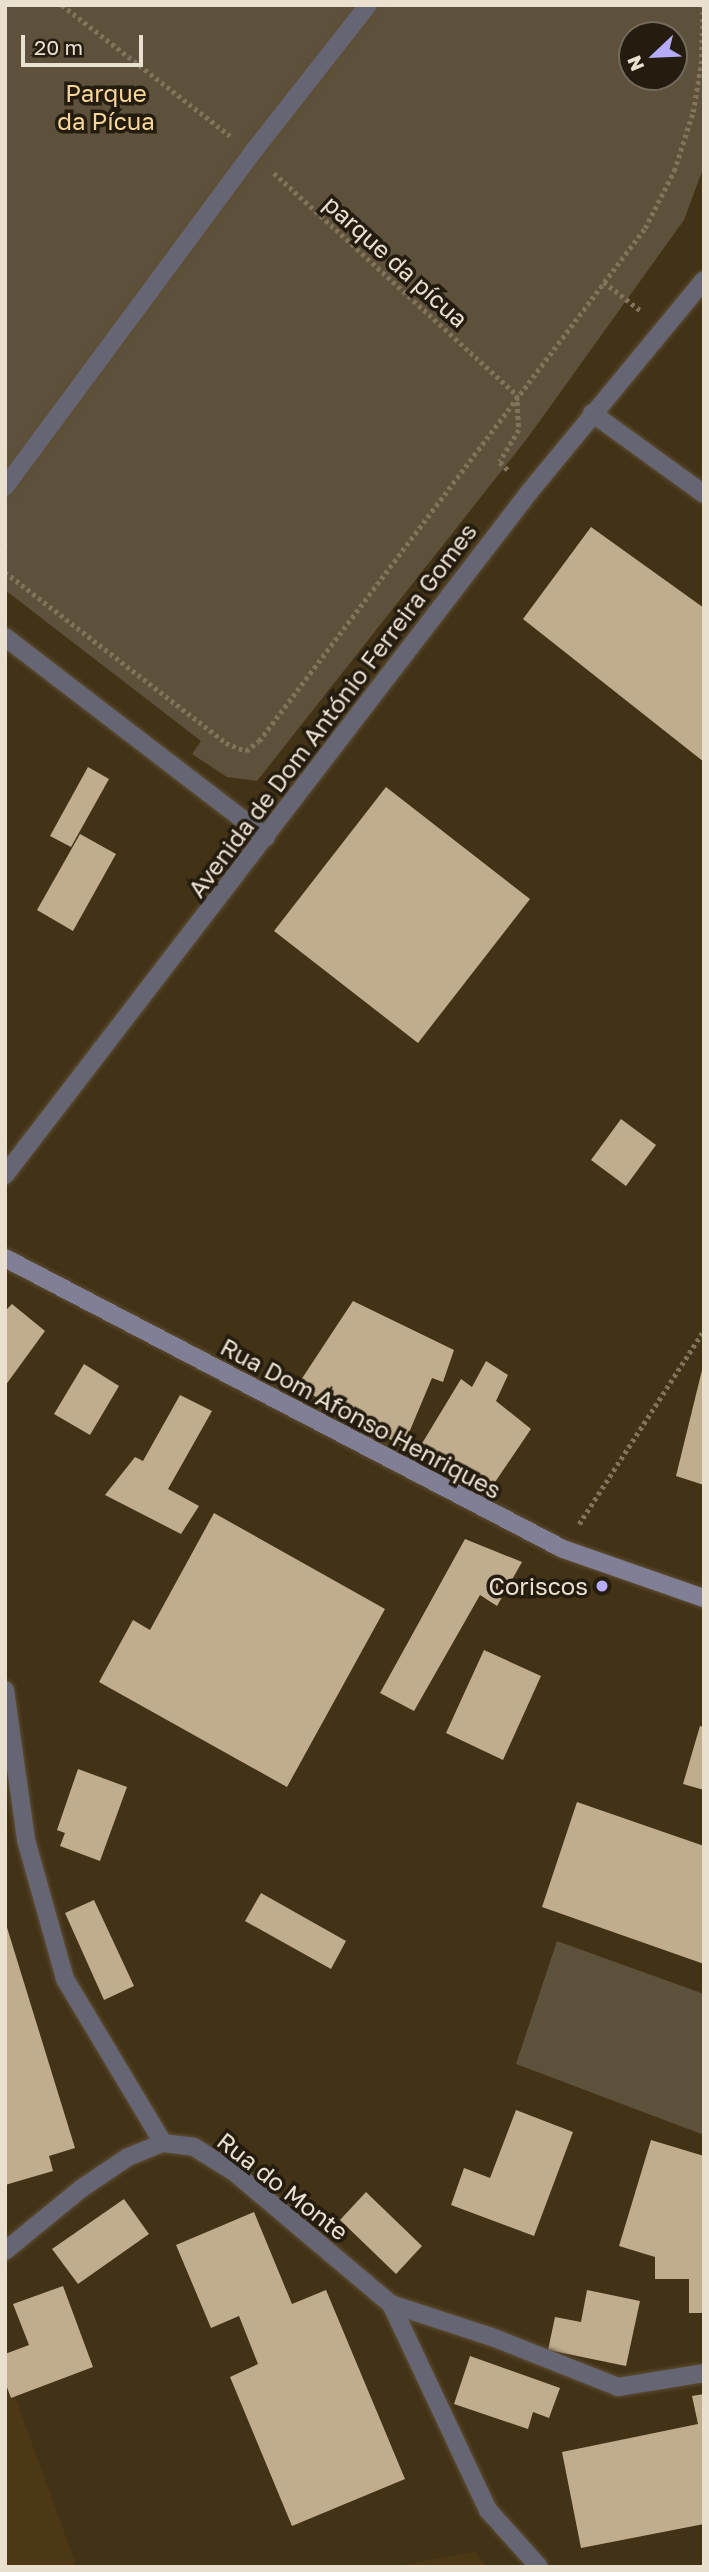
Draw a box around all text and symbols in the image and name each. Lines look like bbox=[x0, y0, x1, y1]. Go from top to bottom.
scale bar bbox=[24, 21, 147, 65]
north arrow bbox=[618, 21, 688, 91]
text: 20 m bbox=[34, 34, 83, 60]
text: N bbox=[622, 52, 648, 75]
park label: Parque da Pícua bbox=[57, 79, 155, 135]
street label: parque da pícua bbox=[318, 189, 474, 333]
street label: Avenida de Dom António Ferreira Gomes bbox=[182, 517, 482, 903]
street label: Rua Dom Afonso Henriques bbox=[216, 1332, 506, 1504]
place label: Coriscos bbox=[489, 1572, 588, 1600]
marker: Coriscos bbox=[594, 1578, 610, 1594]
street label: Rua do Monte bbox=[212, 2126, 354, 2246]

